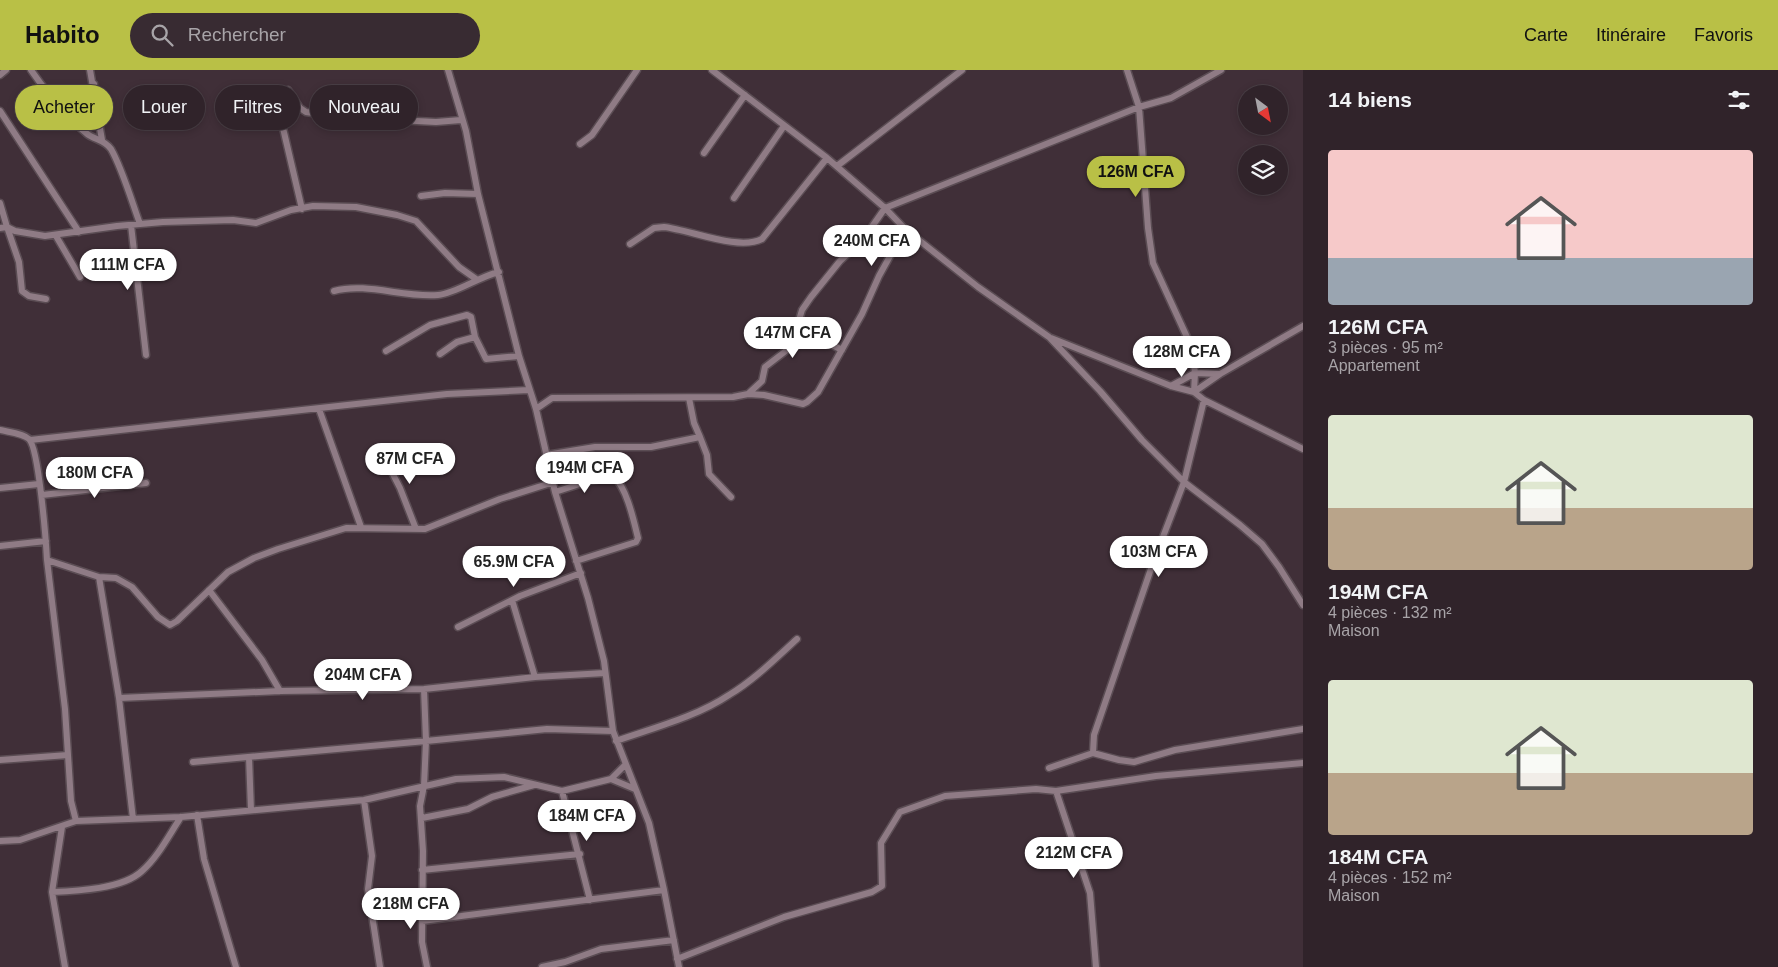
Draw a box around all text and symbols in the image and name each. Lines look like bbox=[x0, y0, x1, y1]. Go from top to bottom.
search box bbox=[130, 13, 480, 58]
text: Habito bbox=[25, 21, 100, 48]
icon: search bbox=[148, 21, 176, 49]
text: Rechercher bbox=[188, 24, 286, 45]
text: Carte bbox=[1524, 25, 1568, 45]
text: Itinéraire bbox=[1596, 25, 1666, 45]
text: Favoris bbox=[1694, 25, 1753, 45]
chip: Acheter bbox=[15, 85, 113, 130]
chip: Louer bbox=[123, 85, 205, 130]
chip: Filtres bbox=[215, 85, 300, 130]
chip: Nouveau bbox=[310, 85, 418, 130]
north arrow bbox=[1238, 85, 1288, 135]
map controls bbox=[1238, 85, 1288, 195]
icon: filters bbox=[1725, 86, 1753, 114]
text: 14 biens bbox=[1328, 88, 1412, 111]
button: layers bbox=[1238, 145, 1288, 195]
pin: 126M CFA bbox=[1084, 156, 1188, 198]
text: 126M CFA bbox=[1098, 163, 1174, 180]
icon: home bbox=[1496, 183, 1586, 273]
pin: 240M CFA bbox=[820, 224, 924, 267]
text: 240M CFA bbox=[834, 232, 910, 249]
pin: 111M CFA bbox=[76, 248, 180, 291]
text: 111M CFA bbox=[91, 256, 165, 273]
text: 126M CFA bbox=[1328, 315, 1428, 338]
pin: 147M CFA bbox=[741, 316, 845, 359]
text: 147M CFA bbox=[755, 324, 831, 341]
pin: 128M CFA bbox=[1130, 336, 1234, 378]
text: 3 pièces · 95 m² bbox=[1328, 339, 1443, 356]
text: 128M CFA bbox=[1144, 343, 1220, 360]
text: Appartement bbox=[1328, 357, 1420, 374]
pin: 87M CFA bbox=[364, 442, 456, 485]
icon: home bbox=[1496, 448, 1586, 538]
text: 87M CFA bbox=[376, 450, 444, 467]
pin: 194M CFA bbox=[533, 452, 637, 494]
pin: 180M CFA bbox=[43, 456, 147, 499]
text: 194M CFA bbox=[547, 459, 623, 476]
text: 180M CFA bbox=[57, 464, 133, 481]
pin: 103M CFA bbox=[1107, 536, 1211, 578]
text: 103M CFA bbox=[1121, 543, 1197, 560]
pin: 65.9M CFA bbox=[457, 546, 571, 588]
text: 65.9M CFA bbox=[474, 553, 554, 570]
text: 194M CFA bbox=[1328, 580, 1428, 603]
text: 4 pièces · 132 m² bbox=[1328, 604, 1452, 621]
text: Maison bbox=[1328, 622, 1380, 639]
pin: 204M CFA bbox=[311, 658, 415, 701]
text: 204M CFA bbox=[325, 666, 401, 683]
icon: home bbox=[1496, 713, 1586, 803]
pin: 184M CFA bbox=[535, 800, 639, 842]
text: 184M CFA bbox=[549, 807, 625, 824]
pin: 212M CFA bbox=[1022, 836, 1126, 879]
text: 212M CFA bbox=[1036, 844, 1112, 861]
text: 184M CFA bbox=[1328, 845, 1428, 868]
text: 4 pièces · 152 m² bbox=[1328, 869, 1452, 886]
text: Maison bbox=[1328, 887, 1380, 904]
pin: 218M CFA bbox=[359, 888, 463, 930]
text: 218M CFA bbox=[373, 895, 449, 912]

